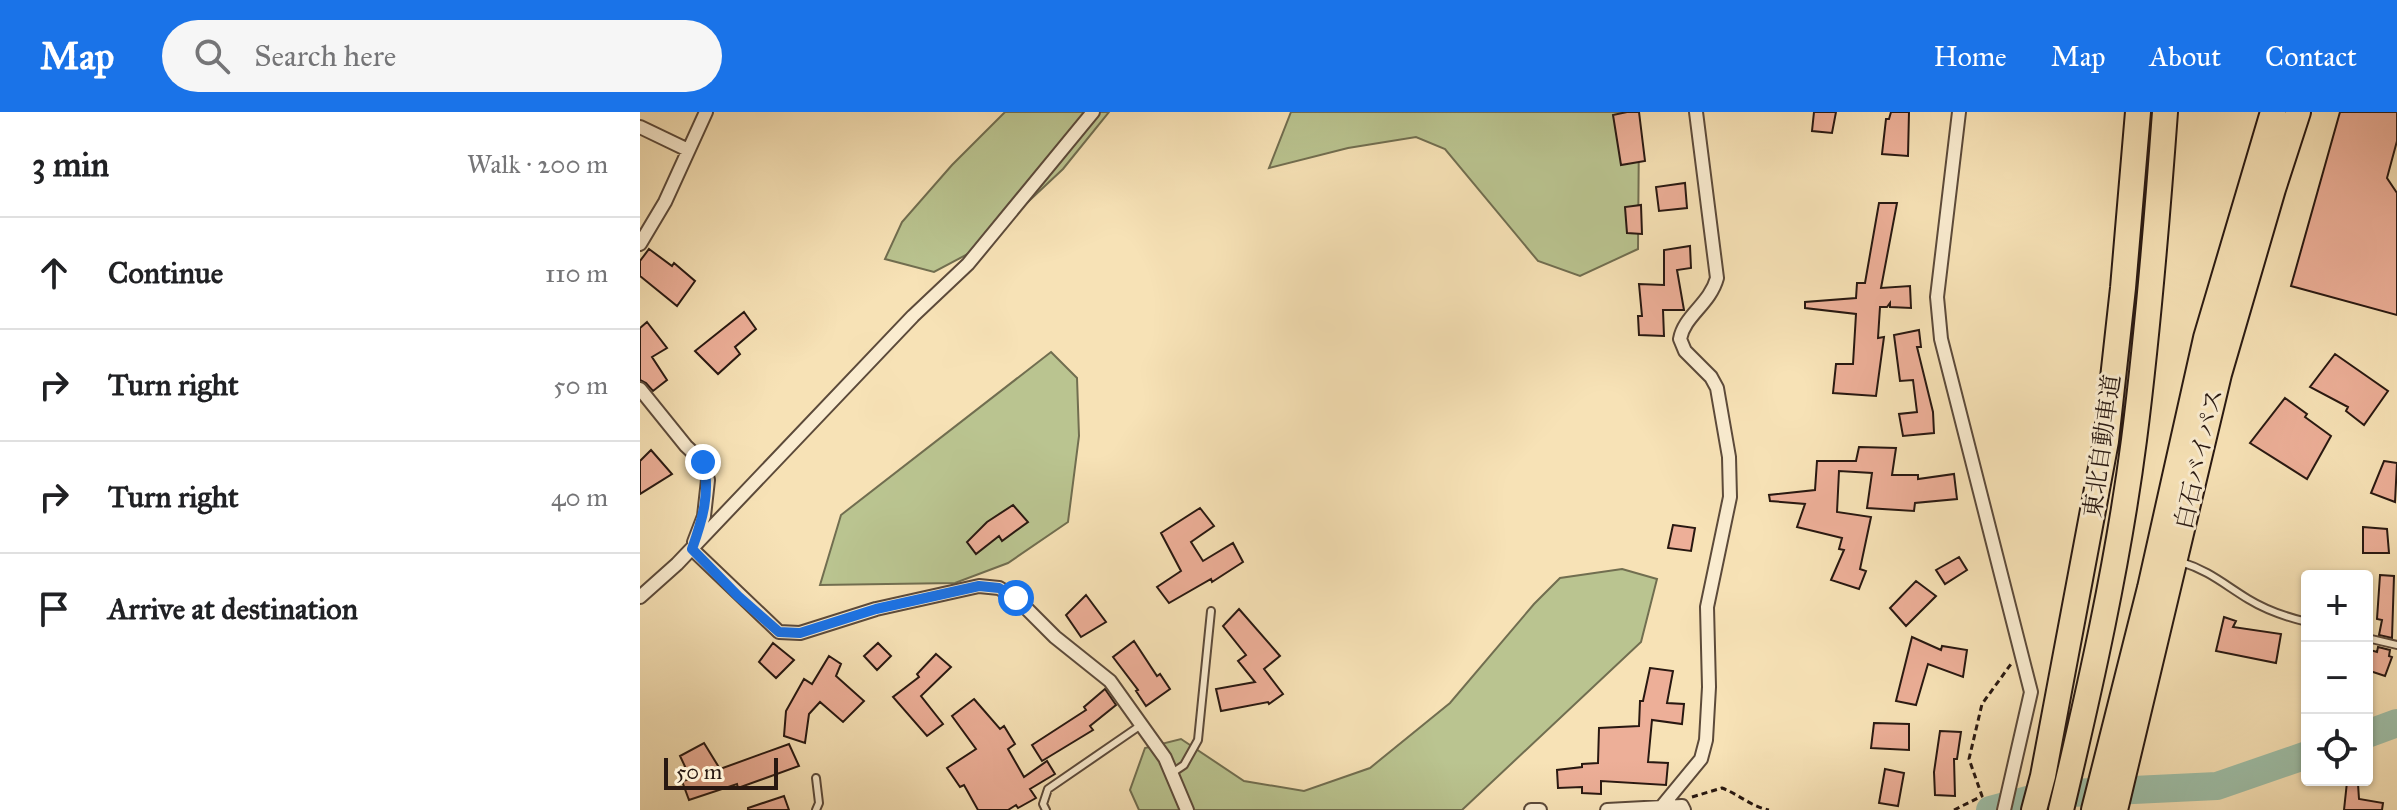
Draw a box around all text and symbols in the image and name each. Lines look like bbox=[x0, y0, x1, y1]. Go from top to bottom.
search box bbox=[162, 20, 722, 92]
text: Map bbox=[40, 33, 114, 79]
icon: search bbox=[190, 34, 234, 78]
text: Search here bbox=[254, 38, 396, 74]
text: Home bbox=[1934, 39, 2007, 74]
text: Map bbox=[2051, 39, 2105, 74]
text: About bbox=[2149, 39, 2221, 74]
text: Contact bbox=[2265, 39, 2357, 74]
text: 3 min bbox=[32, 144, 109, 185]
text: Walk · 200 m bbox=[467, 148, 608, 180]
icon: ahead bbox=[32, 251, 76, 295]
text: Continue bbox=[108, 255, 223, 291]
text: 110 m bbox=[545, 257, 608, 289]
icon: right bbox=[32, 363, 76, 407]
text: Turn right bbox=[108, 367, 239, 403]
text: 50 m bbox=[553, 369, 608, 401]
street label: 東北自動車道 bbox=[2077, 373, 2127, 519]
street label: 白石バイパス bbox=[2168, 386, 2230, 532]
route end bbox=[685, 444, 721, 480]
icon: right bbox=[32, 475, 76, 519]
text: Turn right bbox=[108, 479, 239, 515]
text: 40 m bbox=[551, 481, 608, 513]
map controls bbox=[2301, 570, 2373, 786]
button: + bbox=[2301, 570, 2373, 642]
route start bbox=[998, 580, 1034, 616]
icon: arrive bbox=[32, 587, 76, 631]
text: Arrive at destination bbox=[108, 591, 358, 627]
button: − bbox=[2301, 642, 2373, 714]
button: locate bbox=[2301, 714, 2373, 786]
scale bar bbox=[664, 754, 778, 790]
text: 50 m bbox=[676, 758, 722, 785]

